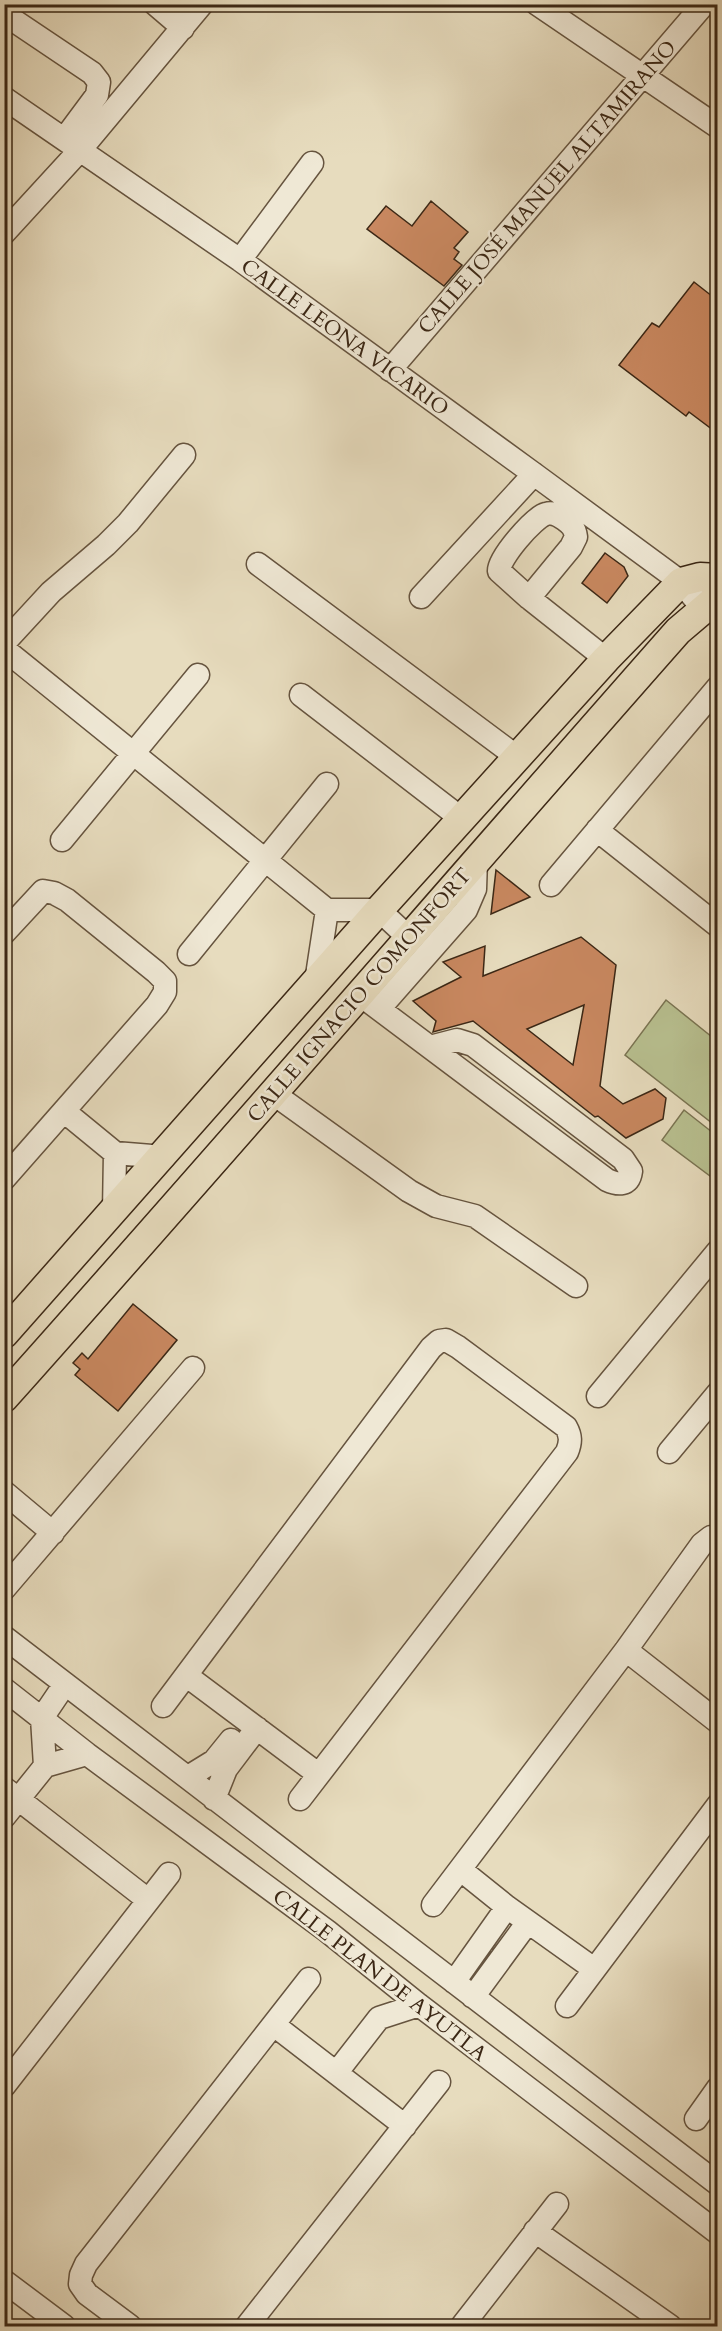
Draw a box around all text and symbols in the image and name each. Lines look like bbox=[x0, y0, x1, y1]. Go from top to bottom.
street label: CALLE JOSÉ MANUEL ALTAMIRANO bbox=[411, 34, 683, 341]
street label: CALLE LEONA VICARIO bbox=[235, 252, 455, 423]
street label: CALLE IGNACIO COMONFORT bbox=[241, 862, 478, 1129]
street label: CALLE PLAN DE AYUTLA bbox=[266, 1882, 493, 2068]

